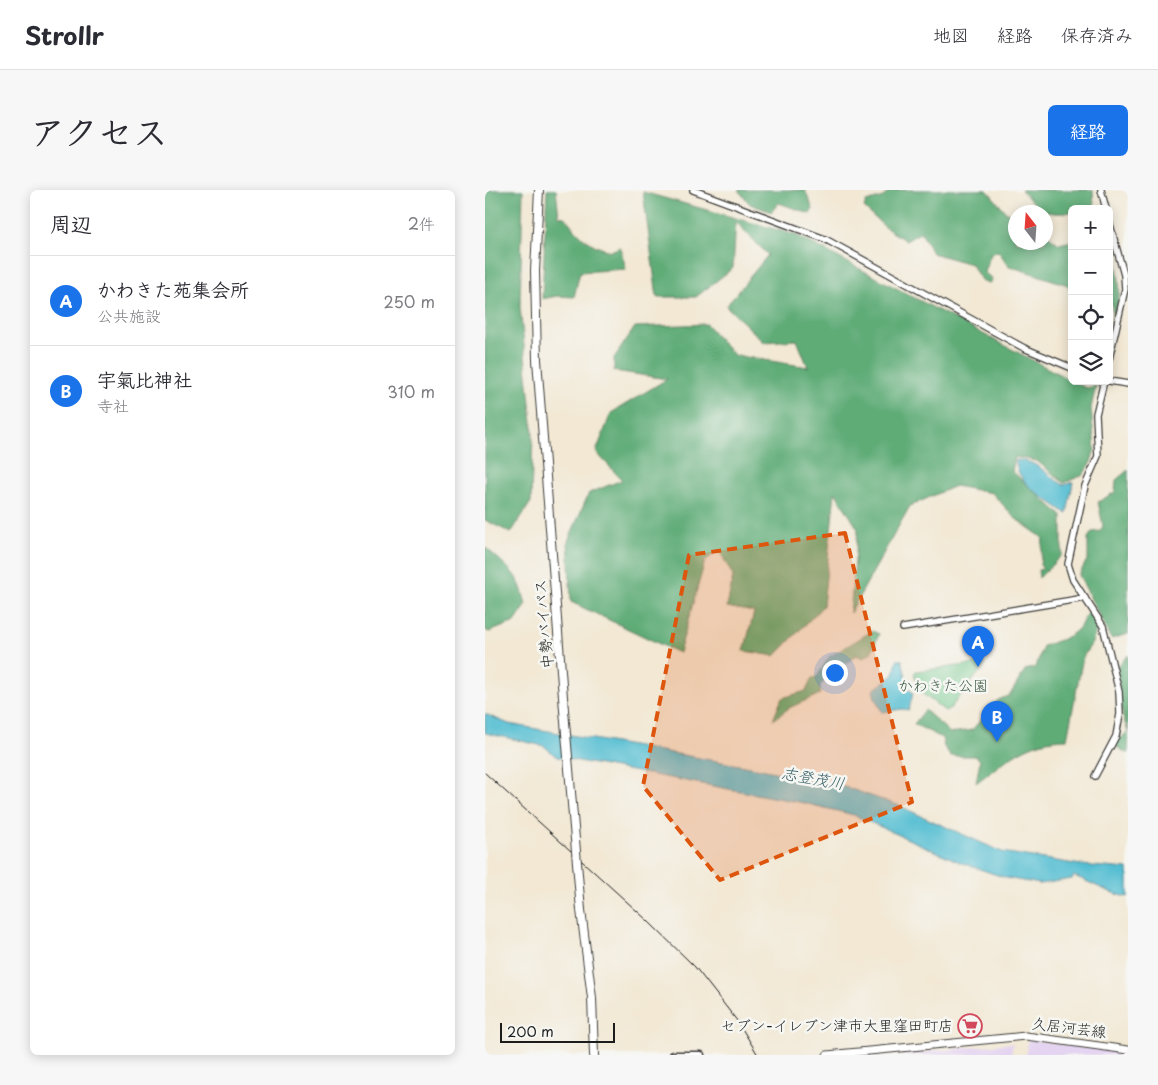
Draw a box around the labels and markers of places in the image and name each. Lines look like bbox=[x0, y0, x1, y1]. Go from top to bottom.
pin: A bbox=[962, 626, 994, 667]
pin: B bbox=[981, 701, 1013, 742]
place label: セブン-イレブン津市大里窪田町店 bbox=[721, 1013, 953, 1036]
supermarket icon: セブン-イレブン津市大里窪田町店 bbox=[957, 1013, 983, 1039]

